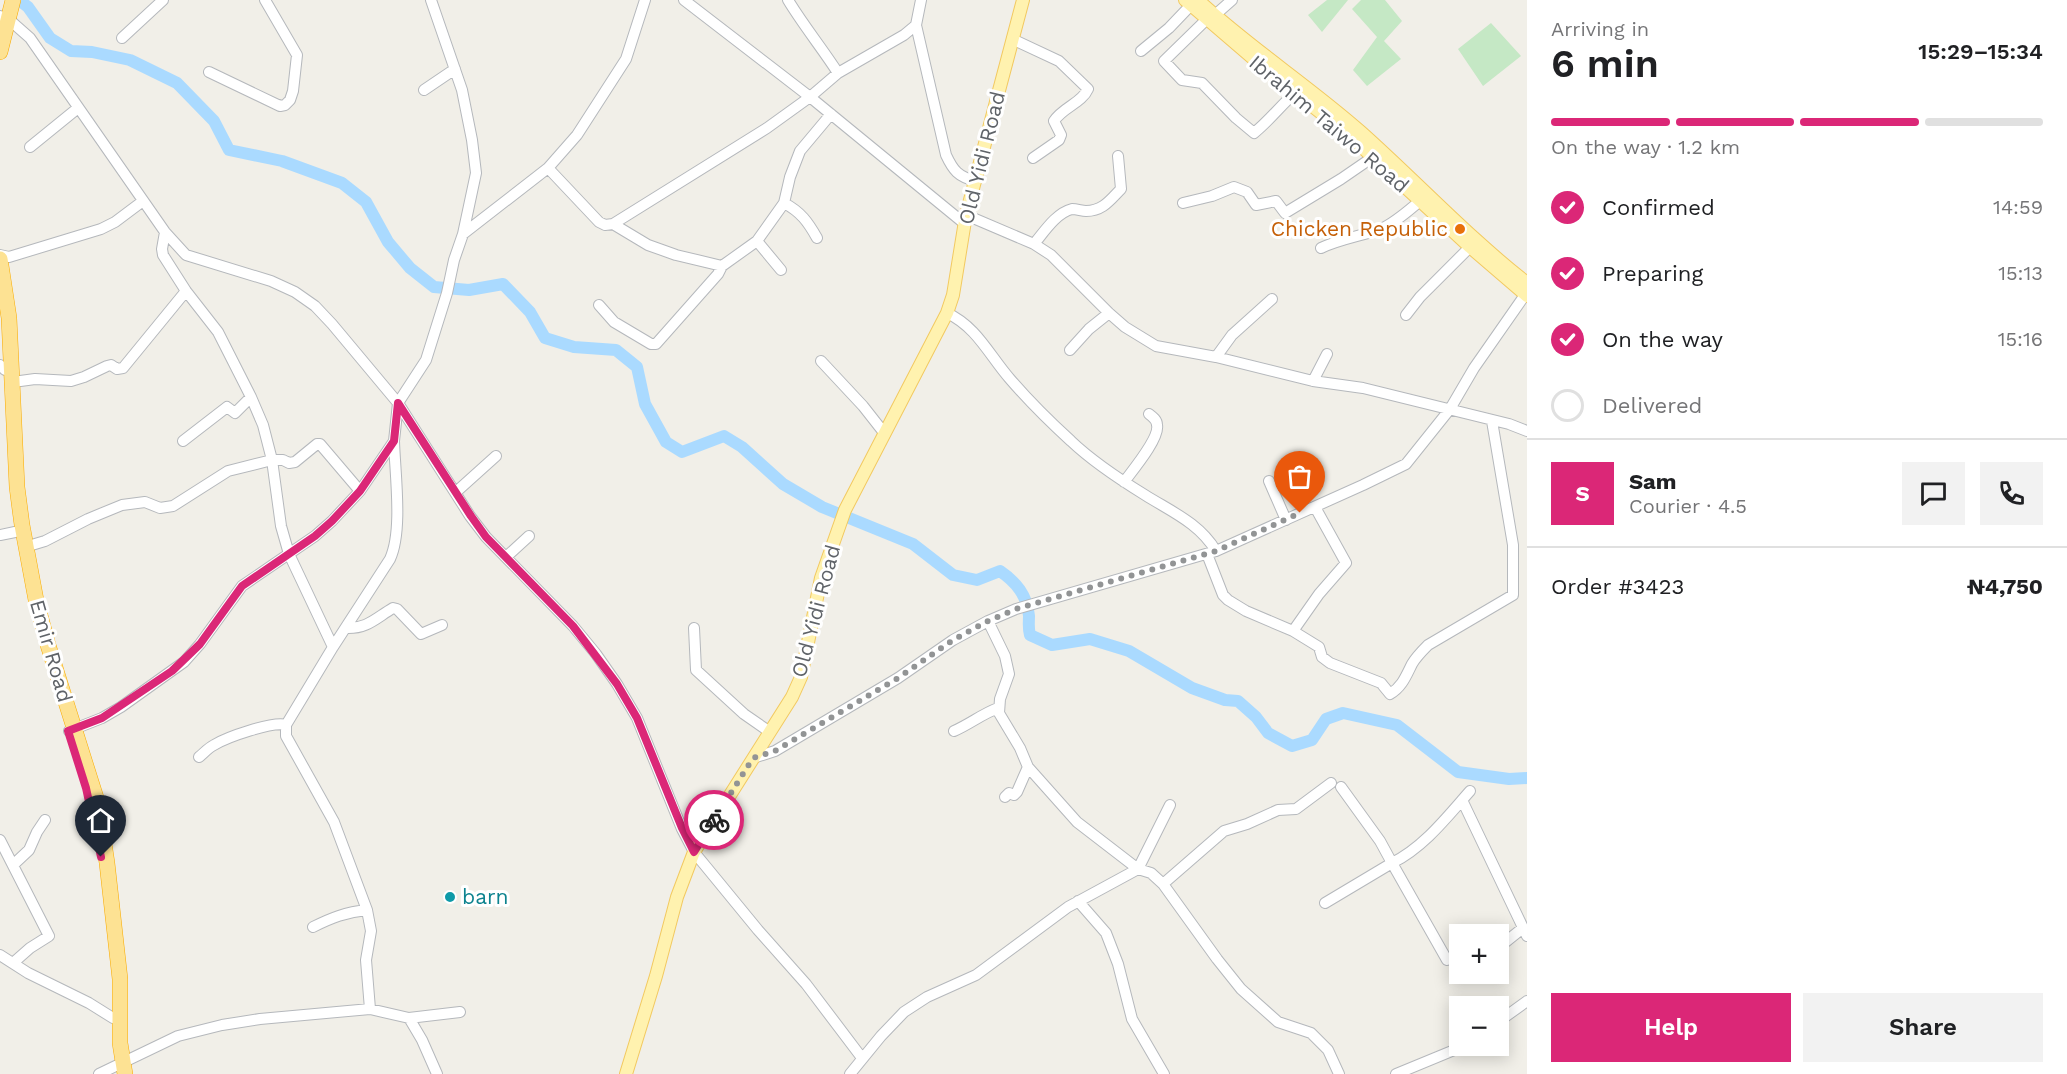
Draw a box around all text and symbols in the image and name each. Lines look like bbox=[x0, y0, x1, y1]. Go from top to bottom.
text: Arriving in bbox=[1551, 17, 1649, 41]
text: 15:29–15:34 bbox=[1918, 39, 2043, 64]
text: 6 min bbox=[1551, 41, 1659, 86]
street label: Ibrahim Taiwo Road bbox=[1244, 49, 1414, 198]
street label: Old Yidi Road bbox=[953, 89, 1010, 227]
text: On the way · 1.2 km bbox=[1551, 135, 1740, 159]
icon: check bbox=[1551, 191, 1584, 224]
text: Confirmed bbox=[1602, 195, 1715, 220]
text: 14:59 bbox=[1993, 195, 2043, 219]
place label: Chicken Republic bbox=[1271, 216, 1448, 241]
marker: Chicken Republic bbox=[1453, 222, 1467, 236]
icon: check bbox=[1551, 257, 1584, 290]
text: Preparing bbox=[1602, 261, 1703, 286]
text: 15:13 bbox=[1998, 261, 2043, 285]
icon: check bbox=[1551, 323, 1584, 356]
text: On the way bbox=[1602, 327, 1723, 352]
text: 15:16 bbox=[1998, 327, 2043, 351]
text: Delivered bbox=[1602, 393, 1702, 418]
pin bbox=[1274, 451, 1325, 513]
icon: bag bbox=[1283, 460, 1316, 493]
button: chat bbox=[1902, 462, 1965, 525]
button: phone bbox=[1980, 462, 2043, 525]
text: Sam bbox=[1629, 469, 1677, 494]
text: S bbox=[1575, 481, 1590, 506]
text: Courier · 4.5 bbox=[1629, 494, 1747, 518]
street label: Old Yidi Road bbox=[786, 542, 845, 680]
text: Order #3423 bbox=[1551, 574, 1684, 599]
text: ₦4,750 bbox=[1967, 574, 2043, 599]
street label: Emir Road bbox=[25, 597, 78, 705]
courier bbox=[684, 790, 744, 850]
pin bbox=[75, 795, 126, 857]
icon: home bbox=[84, 804, 117, 837]
icon: bike bbox=[698, 804, 731, 837]
place label: barn bbox=[462, 884, 509, 909]
marker: barn bbox=[443, 890, 457, 904]
map controls bbox=[1449, 924, 1509, 1056]
button: + bbox=[1449, 924, 1509, 984]
button: Help bbox=[1551, 993, 1791, 1062]
button: Share bbox=[1803, 993, 2043, 1062]
button: − bbox=[1449, 996, 1509, 1056]

